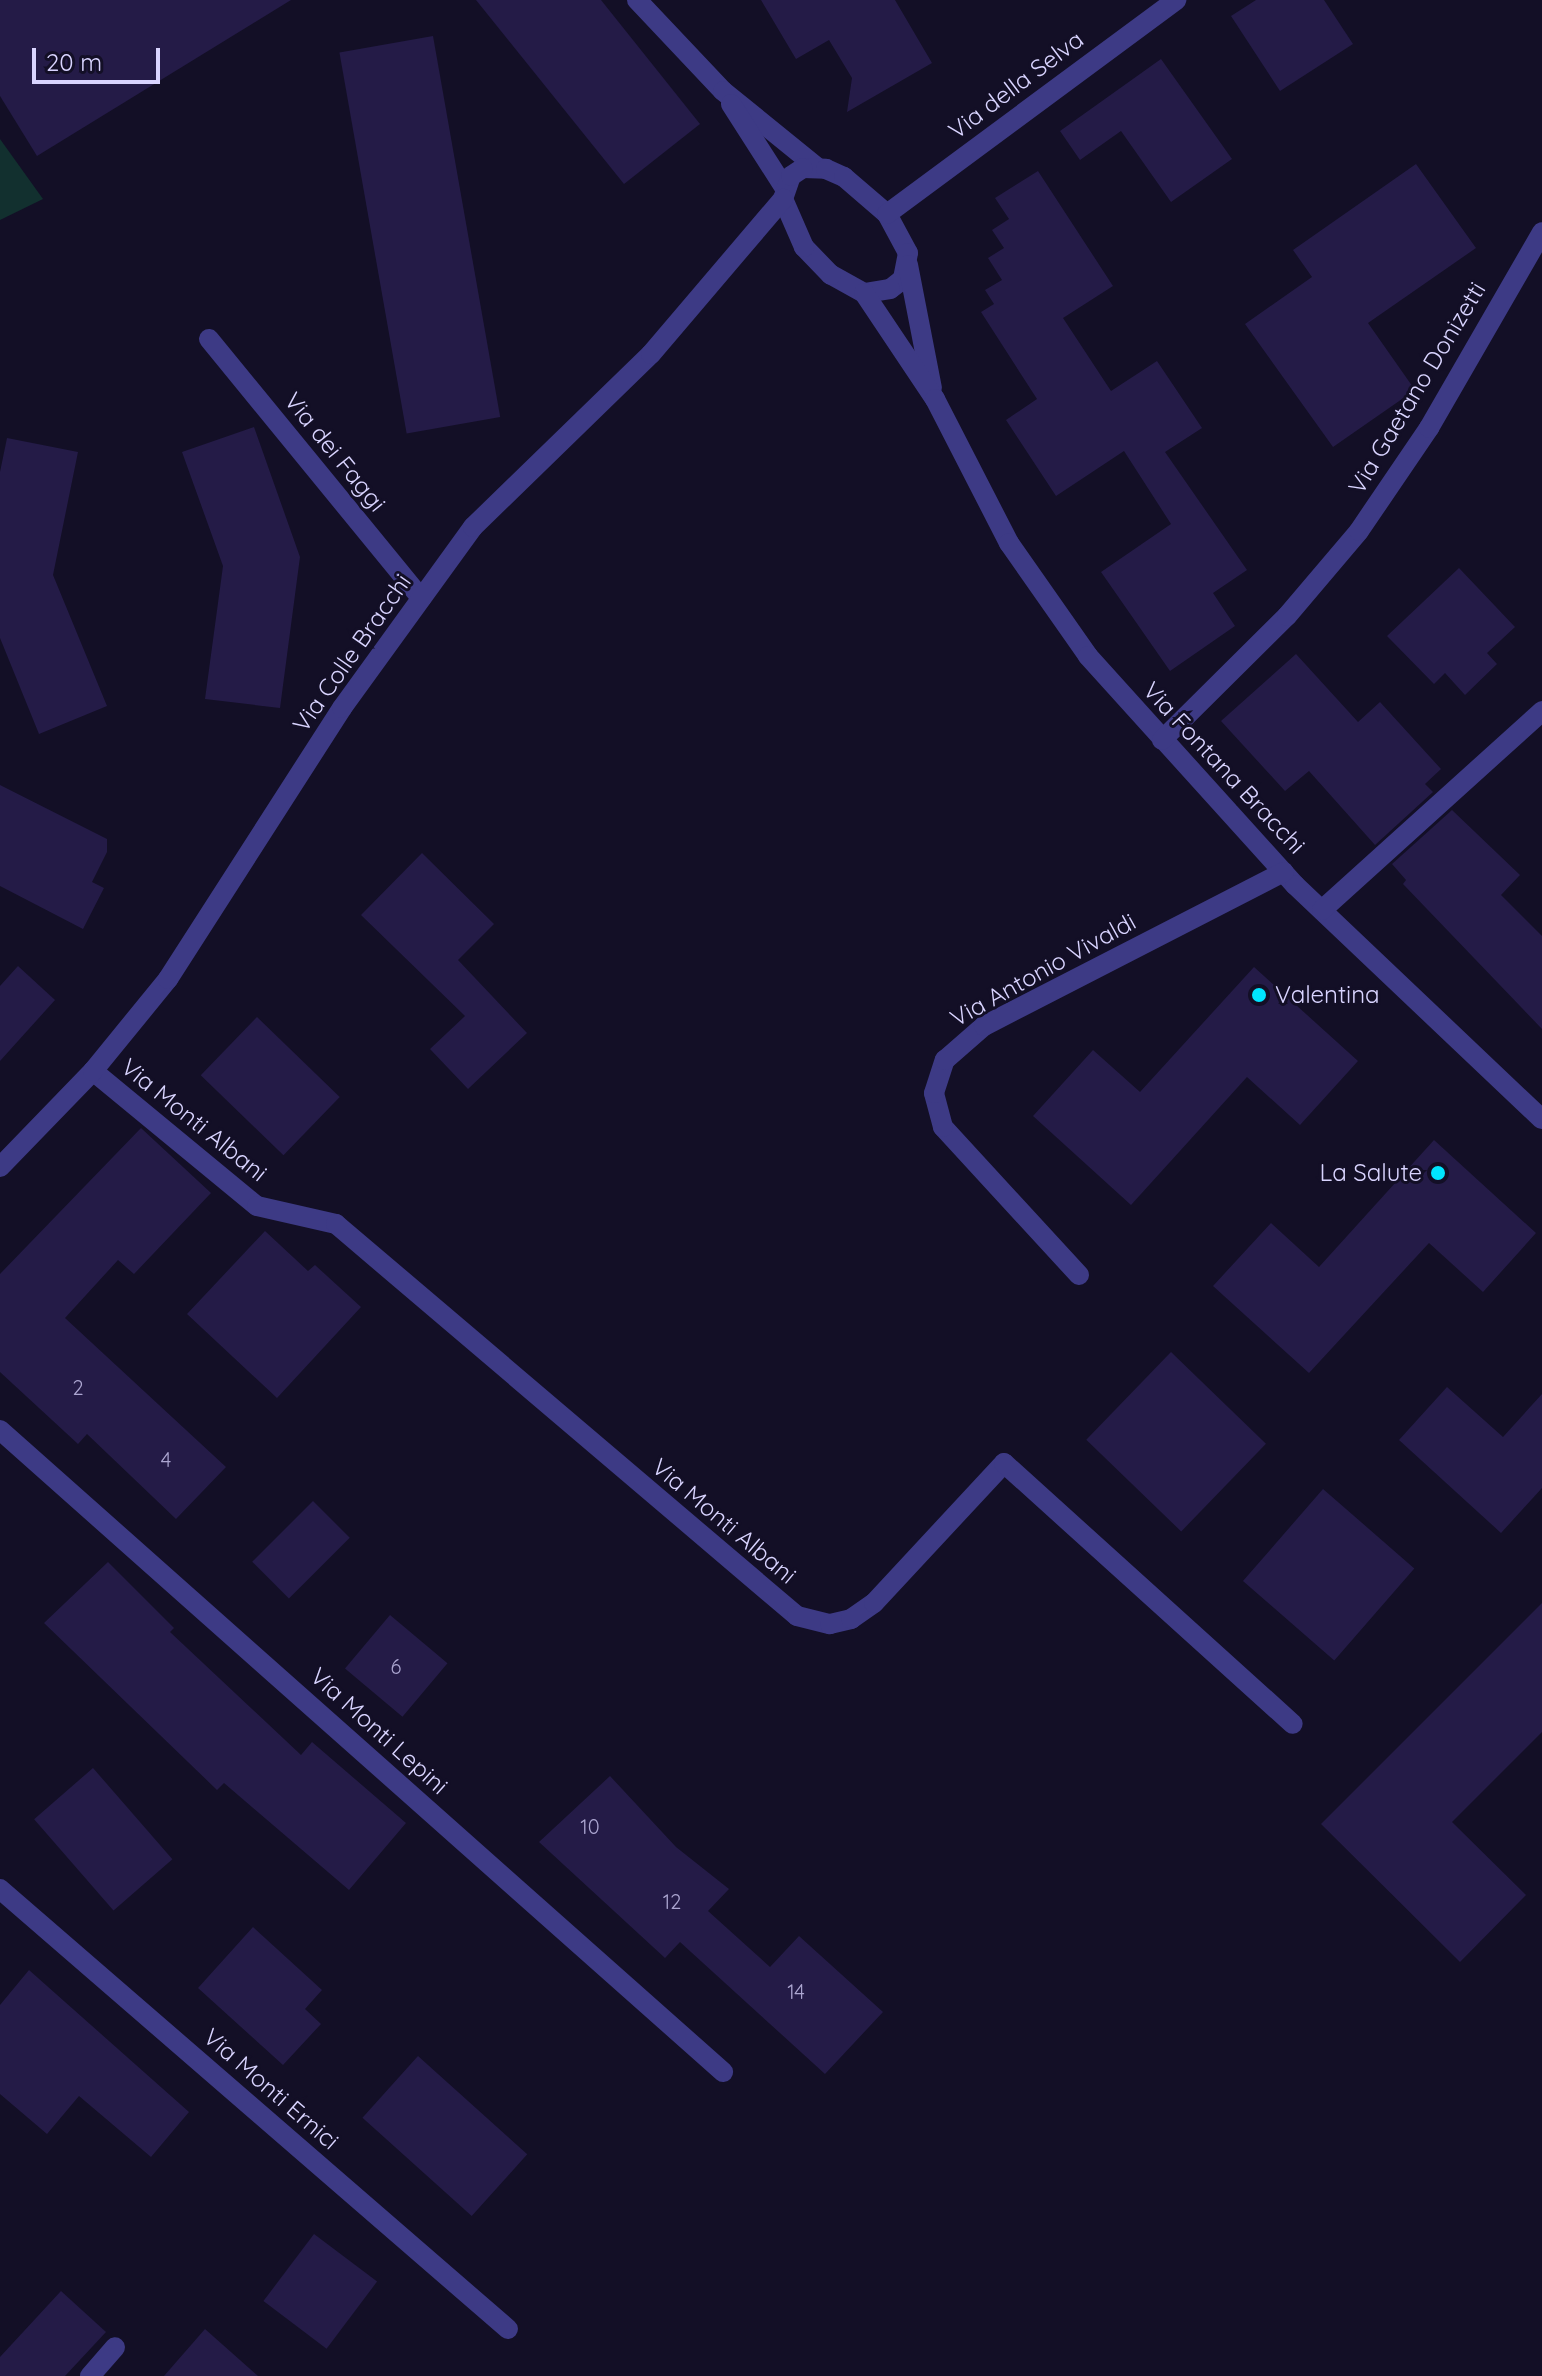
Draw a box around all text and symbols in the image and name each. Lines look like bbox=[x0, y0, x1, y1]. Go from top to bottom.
street label: Via della Selva bbox=[943, 25, 1089, 145]
scale bar bbox=[36, 32, 164, 82]
text: 20 m bbox=[46, 47, 102, 77]
street label: Via Gaetano Donizetti bbox=[1342, 277, 1492, 499]
street label: Via dei Faggi bbox=[278, 387, 392, 517]
street label: Via Colle Bracchi bbox=[287, 569, 417, 737]
street label: Via Fontana Bracchi bbox=[1137, 676, 1311, 860]
street label: Via Antonio Vivaldi bbox=[945, 907, 1141, 1033]
place label: Valentina bbox=[1275, 981, 1380, 1009]
marker: Valentina bbox=[1250, 986, 1268, 1004]
street label: Via Monti Albani bbox=[115, 1052, 273, 1188]
place label: La Salute bbox=[1319, 1159, 1422, 1187]
marker: La Salute bbox=[1429, 1164, 1447, 1182]
house number: 2 bbox=[72, 1375, 84, 1399]
house number: 4 bbox=[161, 1447, 171, 1471]
street label: Via Monti Albani bbox=[646, 1452, 802, 1590]
house number: 6 bbox=[391, 1654, 401, 1678]
street label: Via Monti Lepini bbox=[304, 1662, 454, 1800]
house number: 10 bbox=[580, 1814, 600, 1838]
house number: 12 bbox=[663, 1889, 681, 1913]
house number: 14 bbox=[787, 1979, 805, 2003]
street label: Via Monti Ernici bbox=[198, 2022, 344, 2156]

